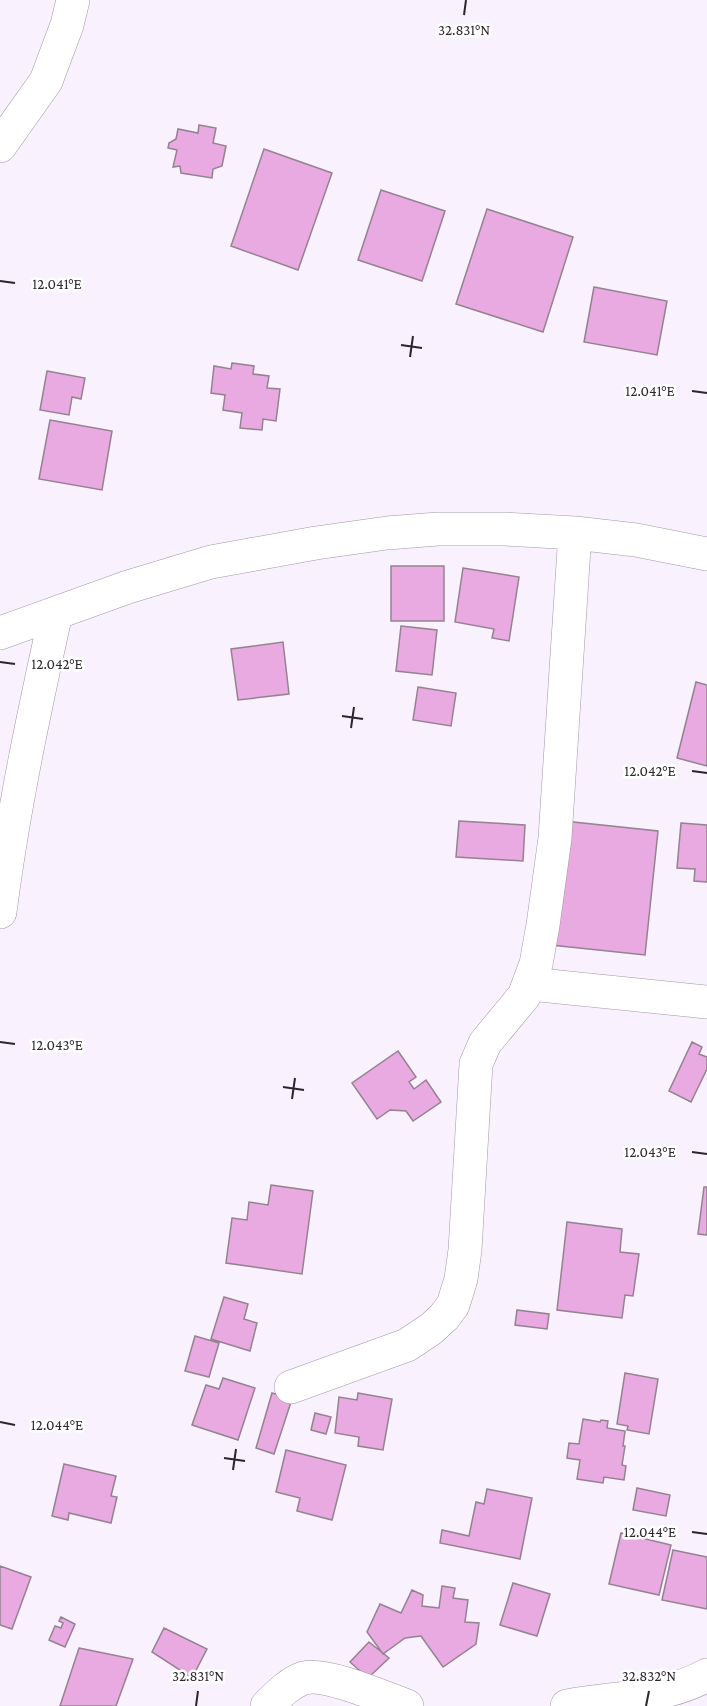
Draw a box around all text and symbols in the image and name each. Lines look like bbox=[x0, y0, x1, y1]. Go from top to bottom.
text: 32.831°N bbox=[438, 22, 490, 38]
text: 12.041°E bbox=[32, 276, 82, 292]
text: 12.041°E bbox=[625, 383, 675, 399]
text: 12.042°E bbox=[31, 656, 83, 672]
text: 12.042°E bbox=[624, 763, 676, 779]
text: 12.043°E bbox=[31, 1037, 83, 1053]
text: 12.043°E bbox=[624, 1144, 676, 1160]
text: 12.044°E bbox=[31, 1417, 83, 1433]
text: 12.044°E bbox=[624, 1524, 676, 1540]
text: 32.831°N bbox=[172, 1668, 224, 1684]
text: 32.832°N bbox=[622, 1668, 676, 1684]

